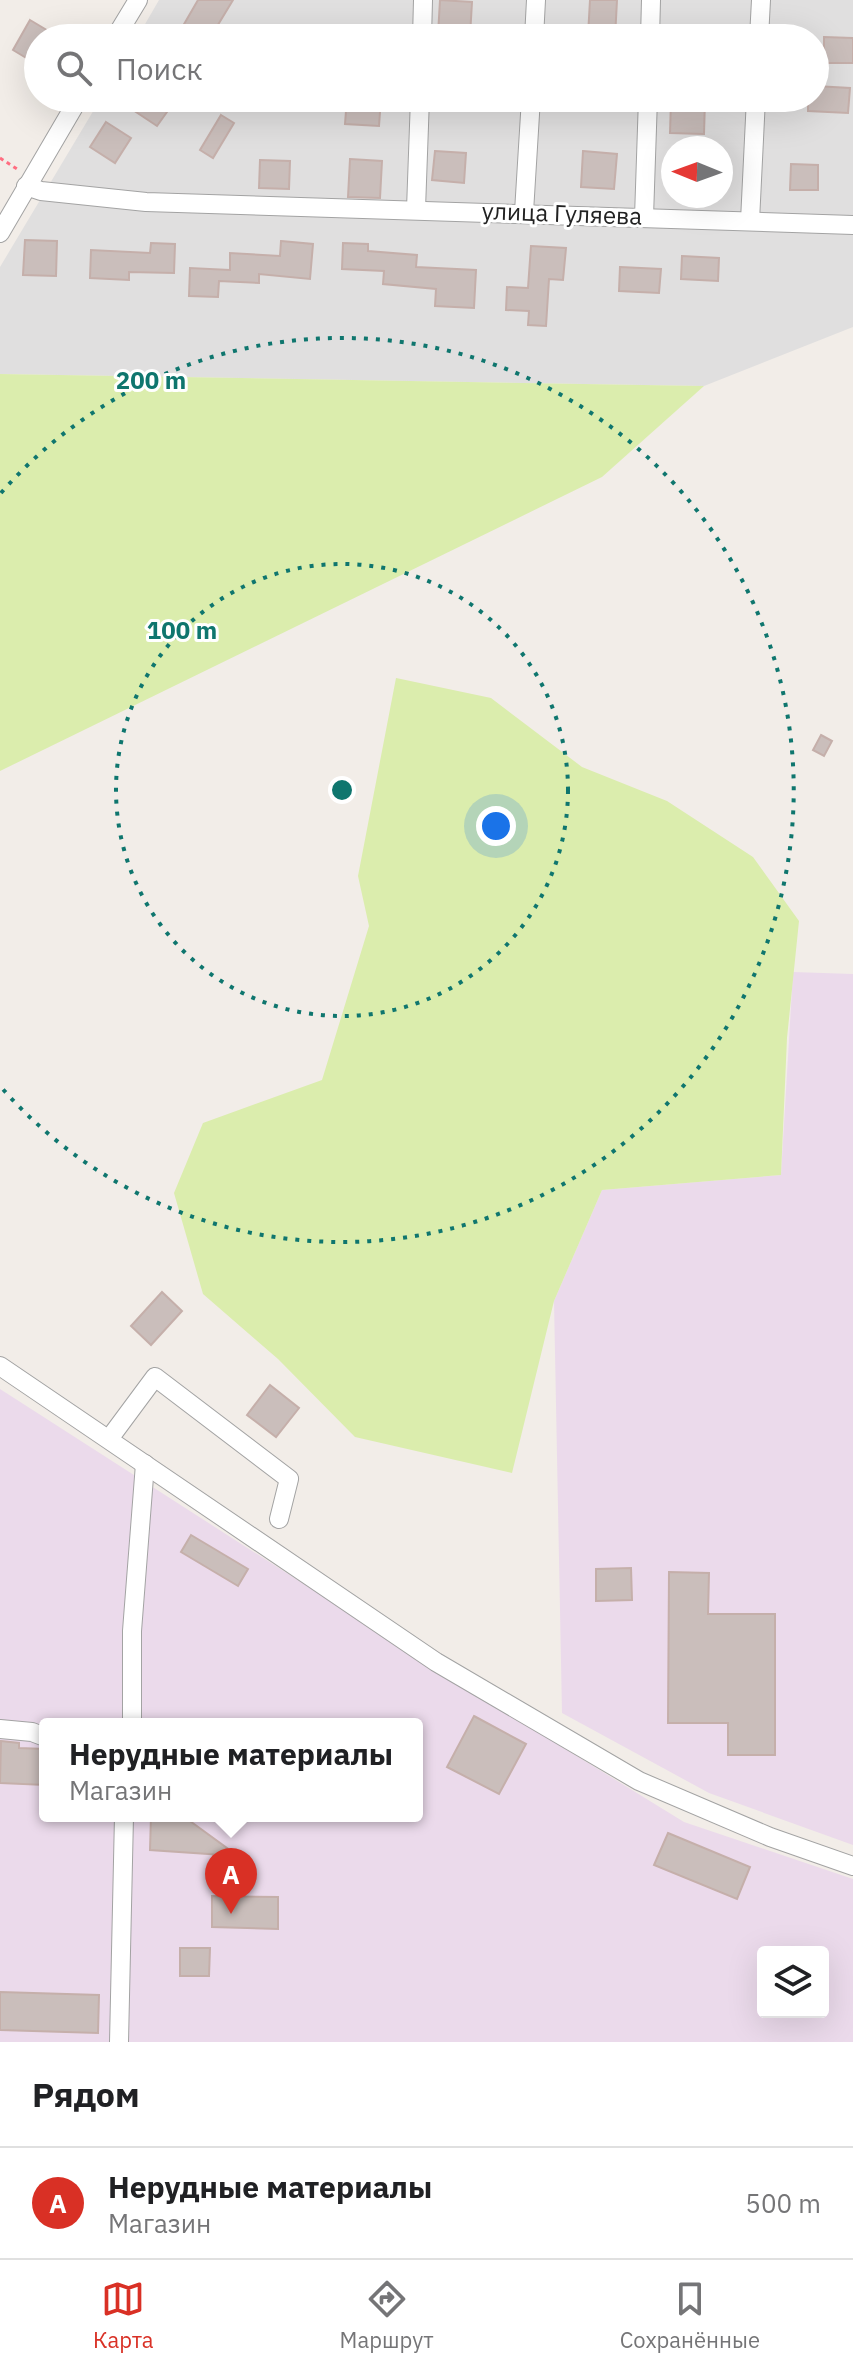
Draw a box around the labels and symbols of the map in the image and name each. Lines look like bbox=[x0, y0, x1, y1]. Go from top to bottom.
north arrow bbox=[661, 136, 733, 208]
street label: улица Гуляева bbox=[481, 194, 643, 232]
text: 200 m bbox=[116, 364, 186, 396]
text: 100 m bbox=[147, 614, 217, 646]
centre of rings bbox=[328, 776, 356, 804]
your location bbox=[476, 806, 516, 846]
pin: A bbox=[205, 1848, 257, 1914]

